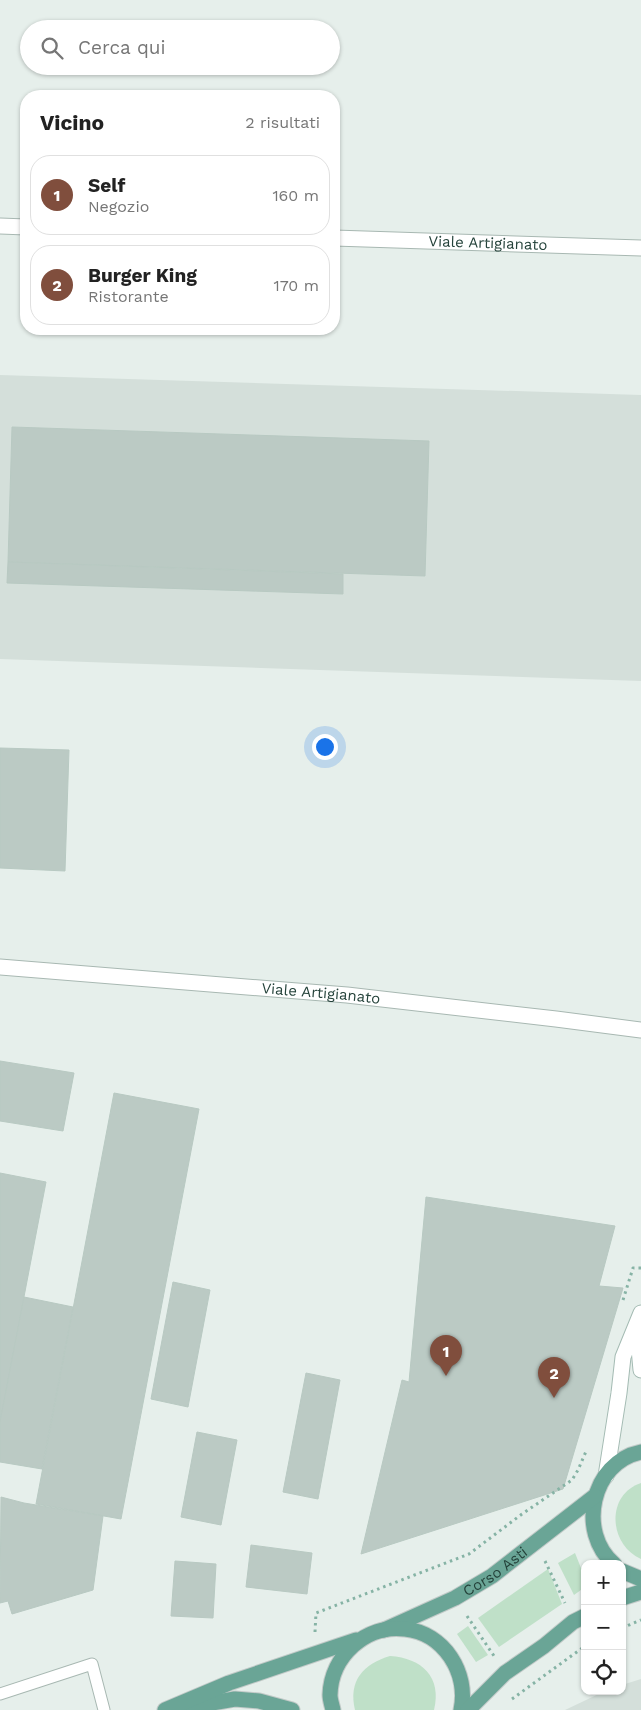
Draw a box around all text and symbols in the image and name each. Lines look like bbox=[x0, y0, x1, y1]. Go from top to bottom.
search box bbox=[20, 20, 340, 75]
icon: search bbox=[38, 34, 66, 62]
text: Cerca qui bbox=[78, 36, 166, 59]
text: Vicino bbox=[40, 110, 104, 135]
text: 2 risultati bbox=[245, 113, 320, 132]
text: Self bbox=[88, 174, 125, 197]
text: 1 bbox=[54, 186, 60, 205]
text: 160 m bbox=[272, 186, 319, 205]
text: Negozio bbox=[88, 197, 149, 216]
street label: Viale Artigianato bbox=[428, 232, 548, 254]
text: Burger King bbox=[88, 264, 197, 287]
text: 2 bbox=[52, 276, 62, 295]
text: 170 m bbox=[273, 276, 319, 295]
text: Ristorante bbox=[88, 287, 169, 306]
your location bbox=[312, 734, 338, 760]
street label: Viale Artigianato bbox=[261, 979, 381, 1008]
pin: 1 bbox=[430, 1335, 462, 1376]
pin: 2 bbox=[538, 1357, 570, 1398]
street label: Corso Asti bbox=[460, 1543, 531, 1600]
map controls bbox=[581, 1560, 626, 1695]
button: + bbox=[581, 1560, 626, 1605]
button: − bbox=[581, 1605, 626, 1650]
button: locate bbox=[581, 1650, 626, 1695]

